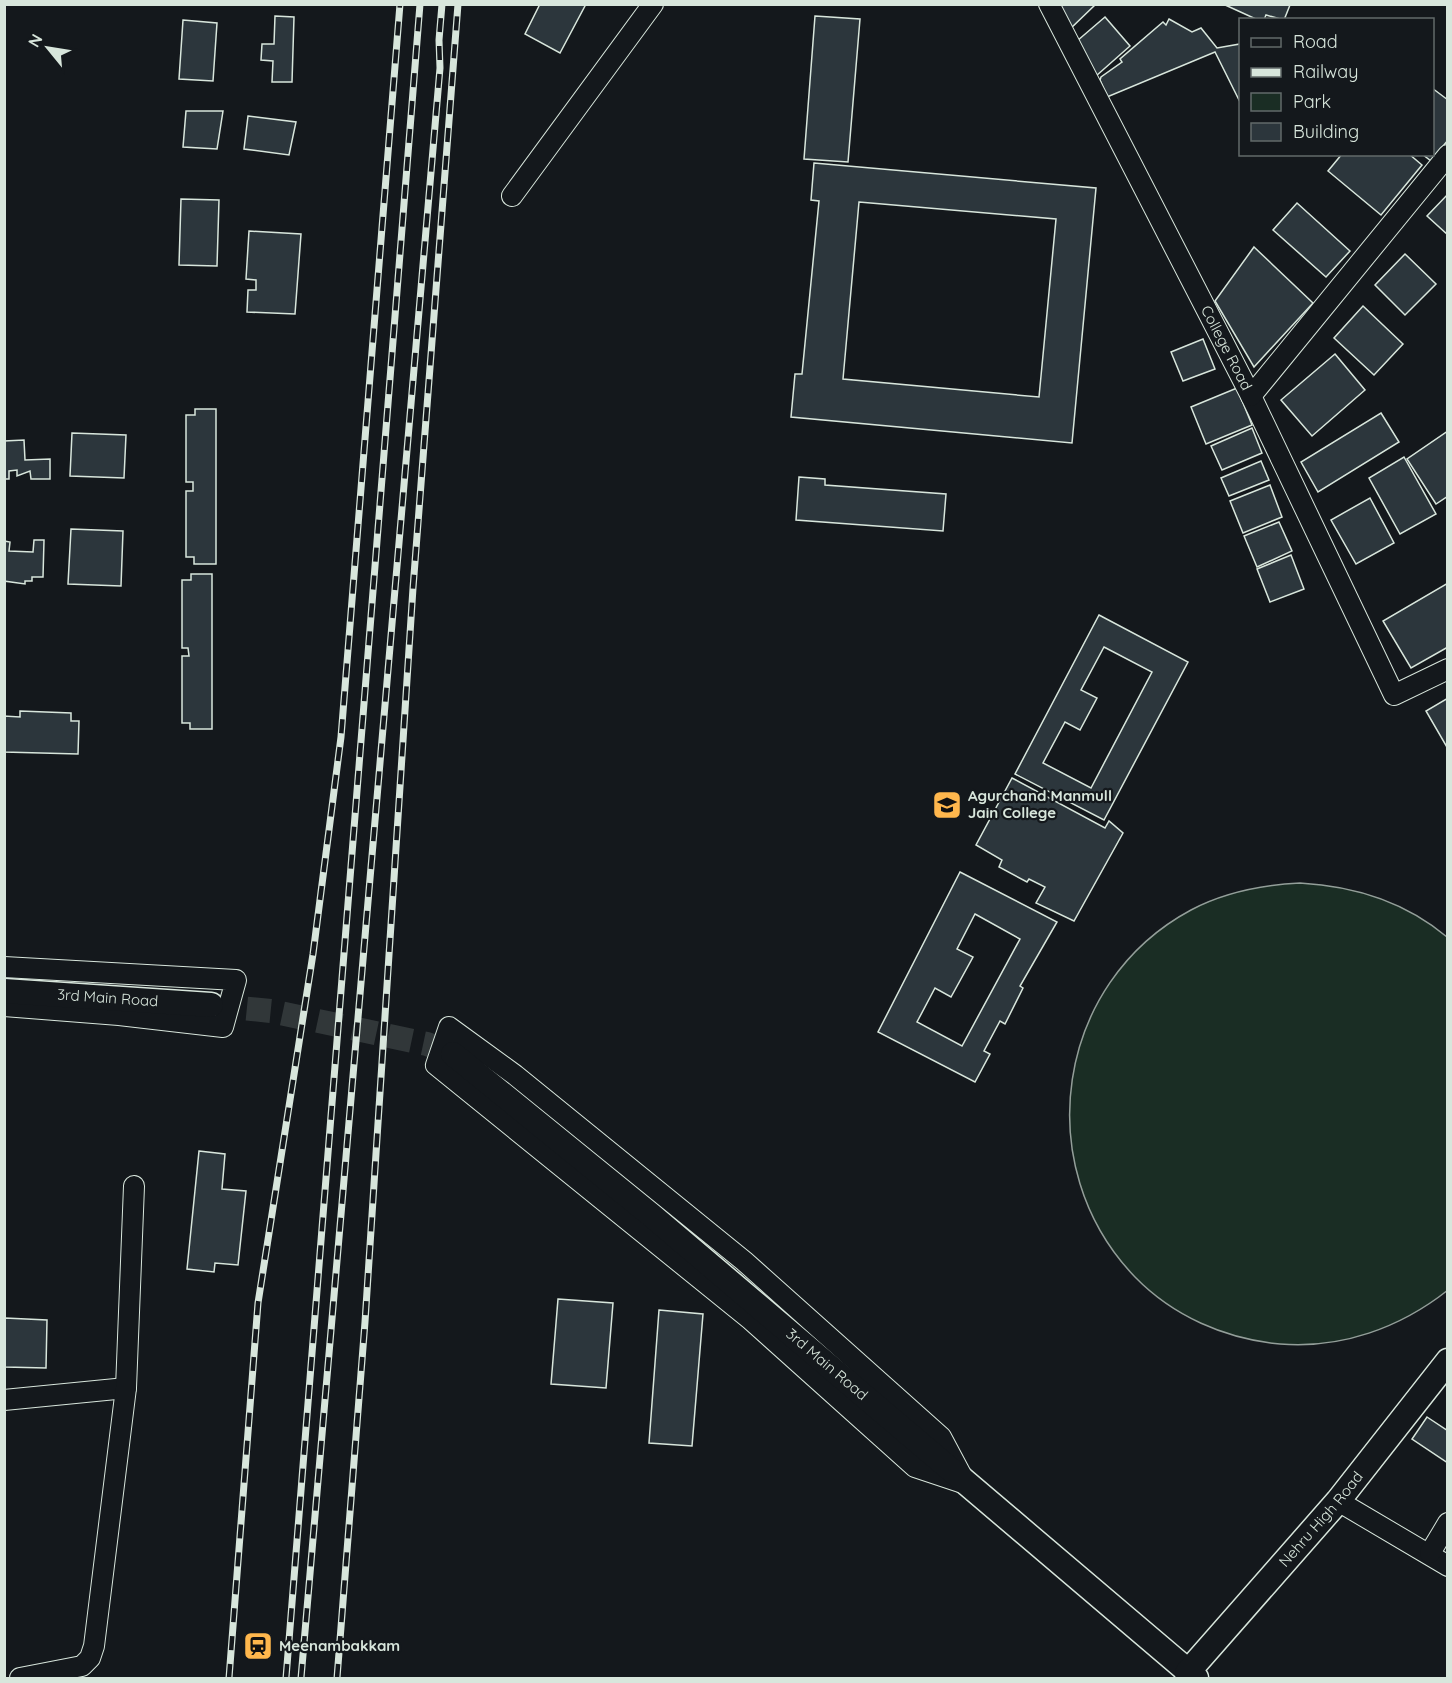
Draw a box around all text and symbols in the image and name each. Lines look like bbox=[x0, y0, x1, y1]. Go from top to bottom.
north arrow bbox=[18, 18, 78, 78]
legend bbox=[1239, 18, 1434, 156]
text: N bbox=[23, 30, 47, 51]
text: Road bbox=[1293, 30, 1338, 53]
text: Railway bbox=[1293, 60, 1359, 83]
text: Park bbox=[1293, 90, 1331, 113]
text: Building bbox=[1293, 120, 1359, 143]
street label: College Road bbox=[1197, 302, 1256, 393]
place label: Agurchand Manmull Jain College bbox=[968, 786, 1112, 822]
school or university icon: Agurchand Manmull Jain College bbox=[931, 789, 963, 821]
street label: 3rd Main Road bbox=[57, 985, 159, 1010]
street label: 3rd Main Road bbox=[782, 1324, 872, 1404]
street label: Nehru High Road bbox=[1275, 1467, 1367, 1571]
station icon: Meenambakkam bbox=[242, 1630, 274, 1662]
place label: Meenambakkam bbox=[279, 1636, 400, 1655]

